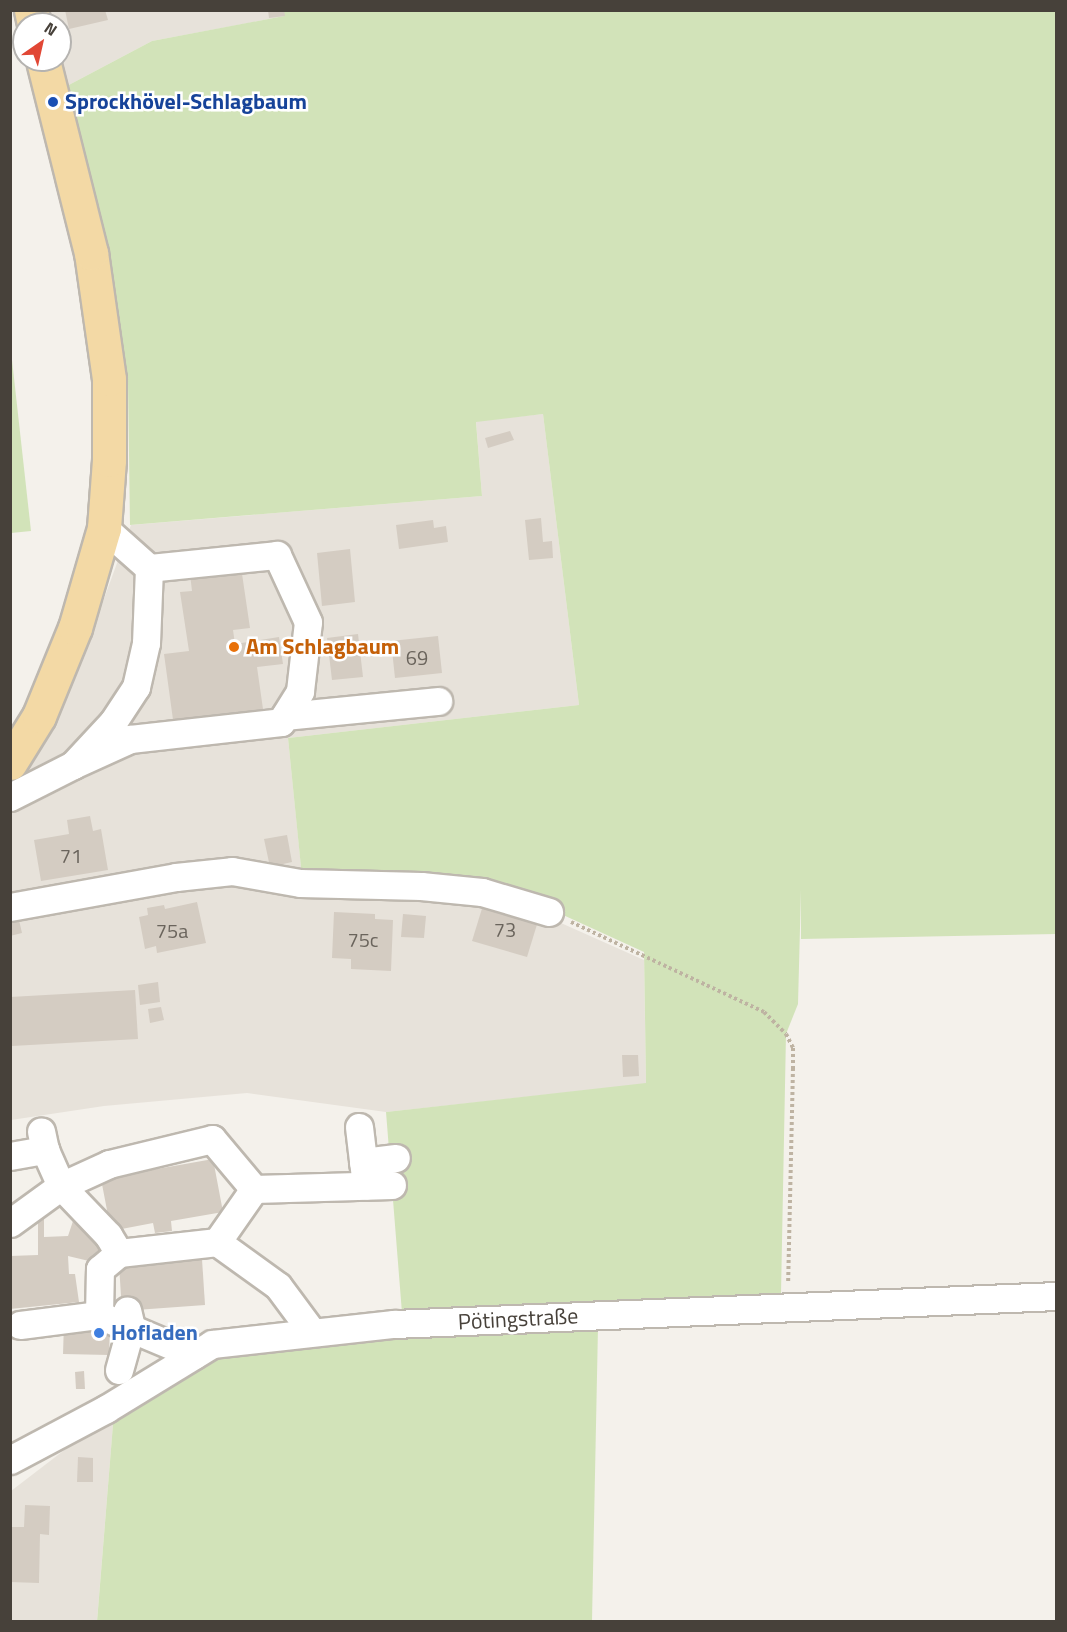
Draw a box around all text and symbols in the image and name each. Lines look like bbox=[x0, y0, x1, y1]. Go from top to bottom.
north arrow bbox=[12, 12, 72, 72]
text: N bbox=[40, 16, 62, 42]
place label: Sprockhövel-Schlagbaum bbox=[65, 89, 307, 115]
marker: Sprockhövel-Schlagbaum bbox=[46, 95, 60, 109]
place label: Am Schlagbaum bbox=[246, 634, 399, 660]
marker: Am Schlagbaum bbox=[227, 640, 241, 654]
house number: 69 bbox=[406, 645, 428, 669]
house number: 71 bbox=[60, 843, 82, 867]
house number: 73 bbox=[494, 917, 516, 941]
house number: 75a bbox=[156, 918, 188, 942]
house number: 75c bbox=[347, 927, 379, 951]
street label: Pötingstraße bbox=[457, 1303, 579, 1335]
place label: Hofladen bbox=[111, 1320, 198, 1346]
marker: Hofladen bbox=[92, 1326, 106, 1340]

